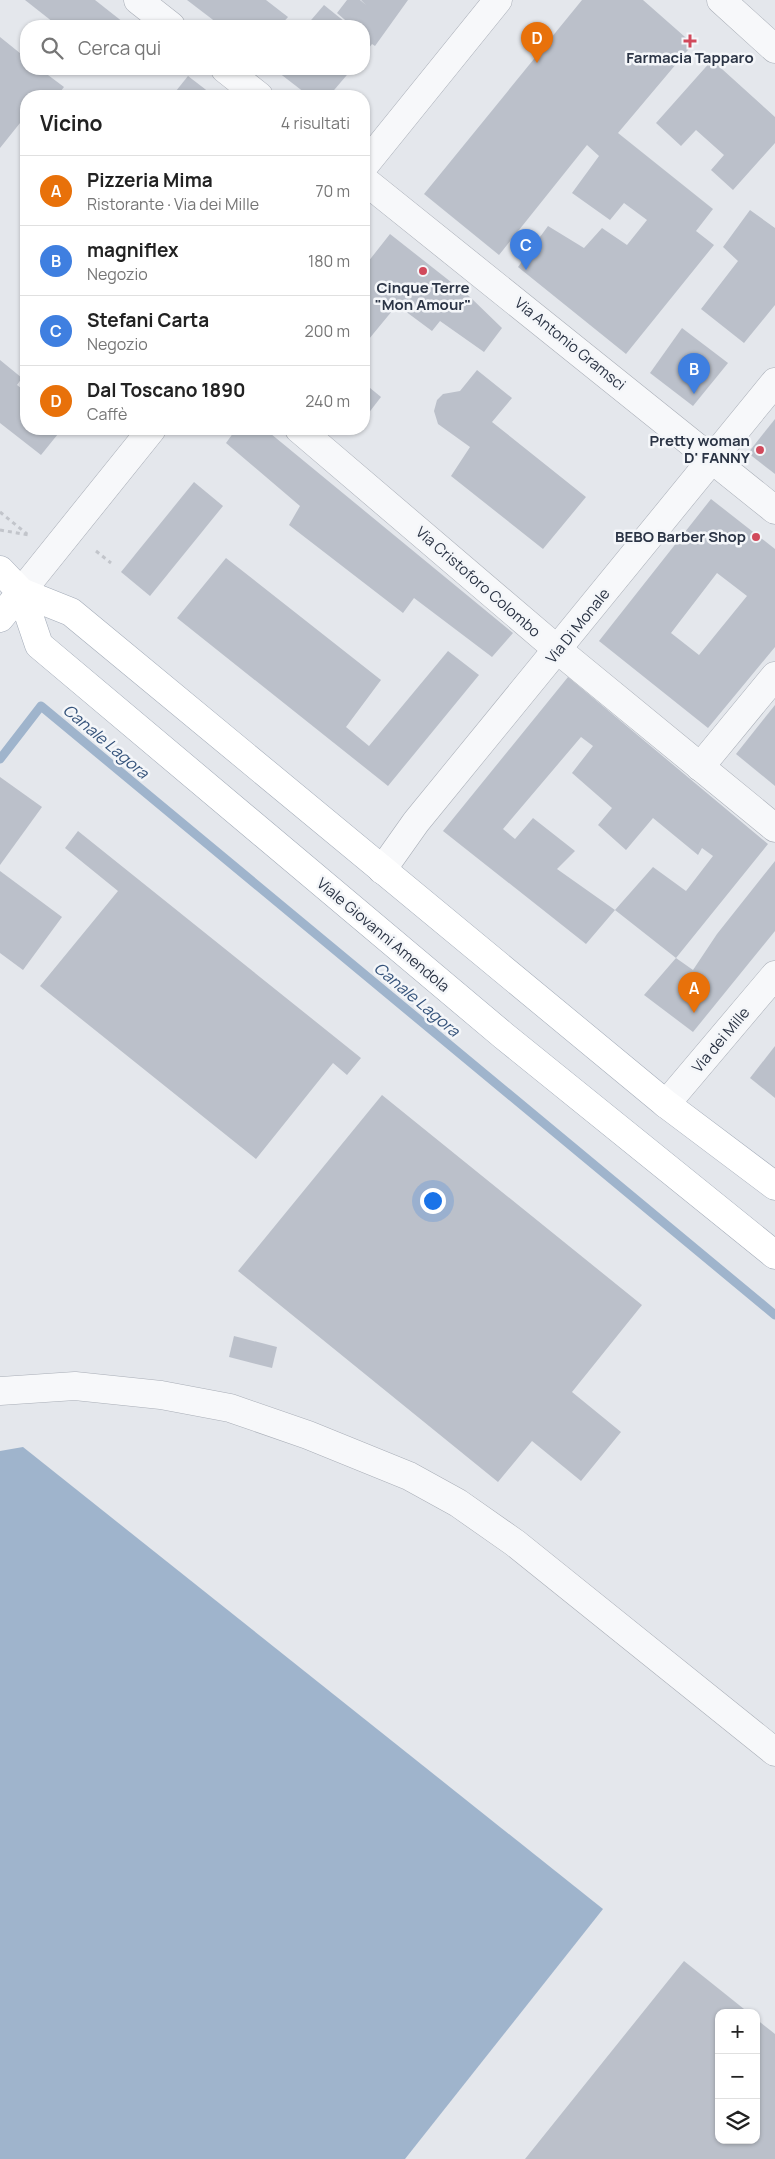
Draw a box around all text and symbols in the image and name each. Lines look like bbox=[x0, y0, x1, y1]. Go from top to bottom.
search box bbox=[20, 20, 370, 75]
pin: D bbox=[521, 22, 553, 63]
icon: search bbox=[38, 34, 66, 62]
text: Cerca qui bbox=[78, 35, 161, 61]
marker: Farmacia Tapparo bbox=[684, 35, 696, 47]
place label: Farmacia Tapparo bbox=[626, 47, 754, 68]
text: Vicino bbox=[40, 109, 103, 137]
text: 4 risultati bbox=[281, 112, 350, 134]
text: Pizzeria Mima bbox=[87, 167, 213, 193]
text: A bbox=[51, 180, 61, 202]
text: 70 m bbox=[315, 180, 350, 202]
text: Ristorante · Via dei Mille bbox=[87, 193, 259, 215]
pin: C bbox=[510, 229, 542, 270]
text: magniflex bbox=[87, 237, 179, 263]
text: B bbox=[51, 250, 61, 272]
text: 180 m bbox=[308, 250, 350, 272]
text: Negozio bbox=[87, 263, 148, 285]
marker: Cinque Terre "Mon Amour" bbox=[417, 265, 429, 277]
place label: Cinque Terre "Mon Amour" bbox=[375, 277, 471, 315]
street label: Via Antonio Gramsci bbox=[510, 292, 630, 395]
text: Stefani Carta bbox=[87, 307, 209, 333]
text: C bbox=[50, 320, 62, 342]
text: 200 m bbox=[305, 320, 350, 342]
text: Negozio bbox=[87, 333, 148, 355]
pin: B bbox=[678, 353, 710, 394]
text: Dal Toscano 1890 bbox=[87, 377, 245, 403]
text: D bbox=[50, 390, 62, 412]
text: 240 m bbox=[305, 390, 350, 412]
text: Caffè bbox=[87, 403, 127, 425]
place label: Pretty woman D' FANNY bbox=[650, 430, 751, 468]
marker: Pretty woman D' FANNY bbox=[754, 444, 766, 456]
street label: Via Cristoforo Colombo bbox=[411, 521, 545, 642]
place label: BEBO Barber Shop bbox=[615, 526, 746, 547]
marker: BEBO Barber Shop bbox=[750, 531, 762, 543]
street label: Via Di Monale bbox=[541, 583, 615, 668]
water label: Canale Lagora bbox=[59, 699, 154, 784]
street label: Viale Giovanni Amendola bbox=[312, 873, 454, 996]
water label: Canale Lagora bbox=[370, 957, 465, 1042]
pin: A bbox=[678, 972, 710, 1013]
street label: Via dei Mille bbox=[687, 1002, 754, 1077]
your location bbox=[420, 1188, 446, 1214]
map controls bbox=[715, 2009, 760, 2144]
button: + bbox=[715, 2009, 760, 2054]
button: − bbox=[715, 2054, 760, 2099]
button: layers bbox=[715, 2099, 760, 2144]

